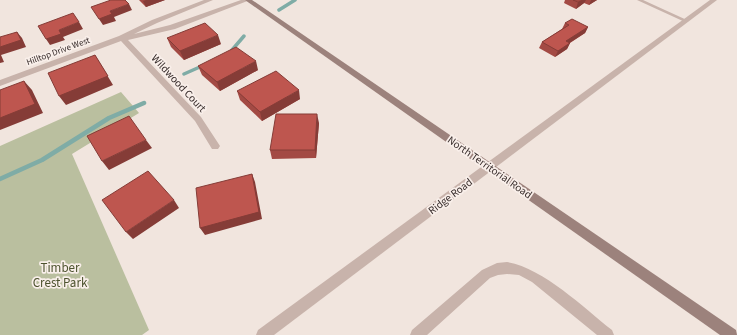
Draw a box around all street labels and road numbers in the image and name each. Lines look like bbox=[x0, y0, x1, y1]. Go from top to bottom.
street label: Hilltop Drive West bbox=[25, 34, 92, 69]
street label: Wildwood Court bbox=[148, 51, 210, 116]
street label: North Territorial Road bbox=[444, 133, 535, 202]
street label: Ridge Road bbox=[425, 175, 475, 218]

